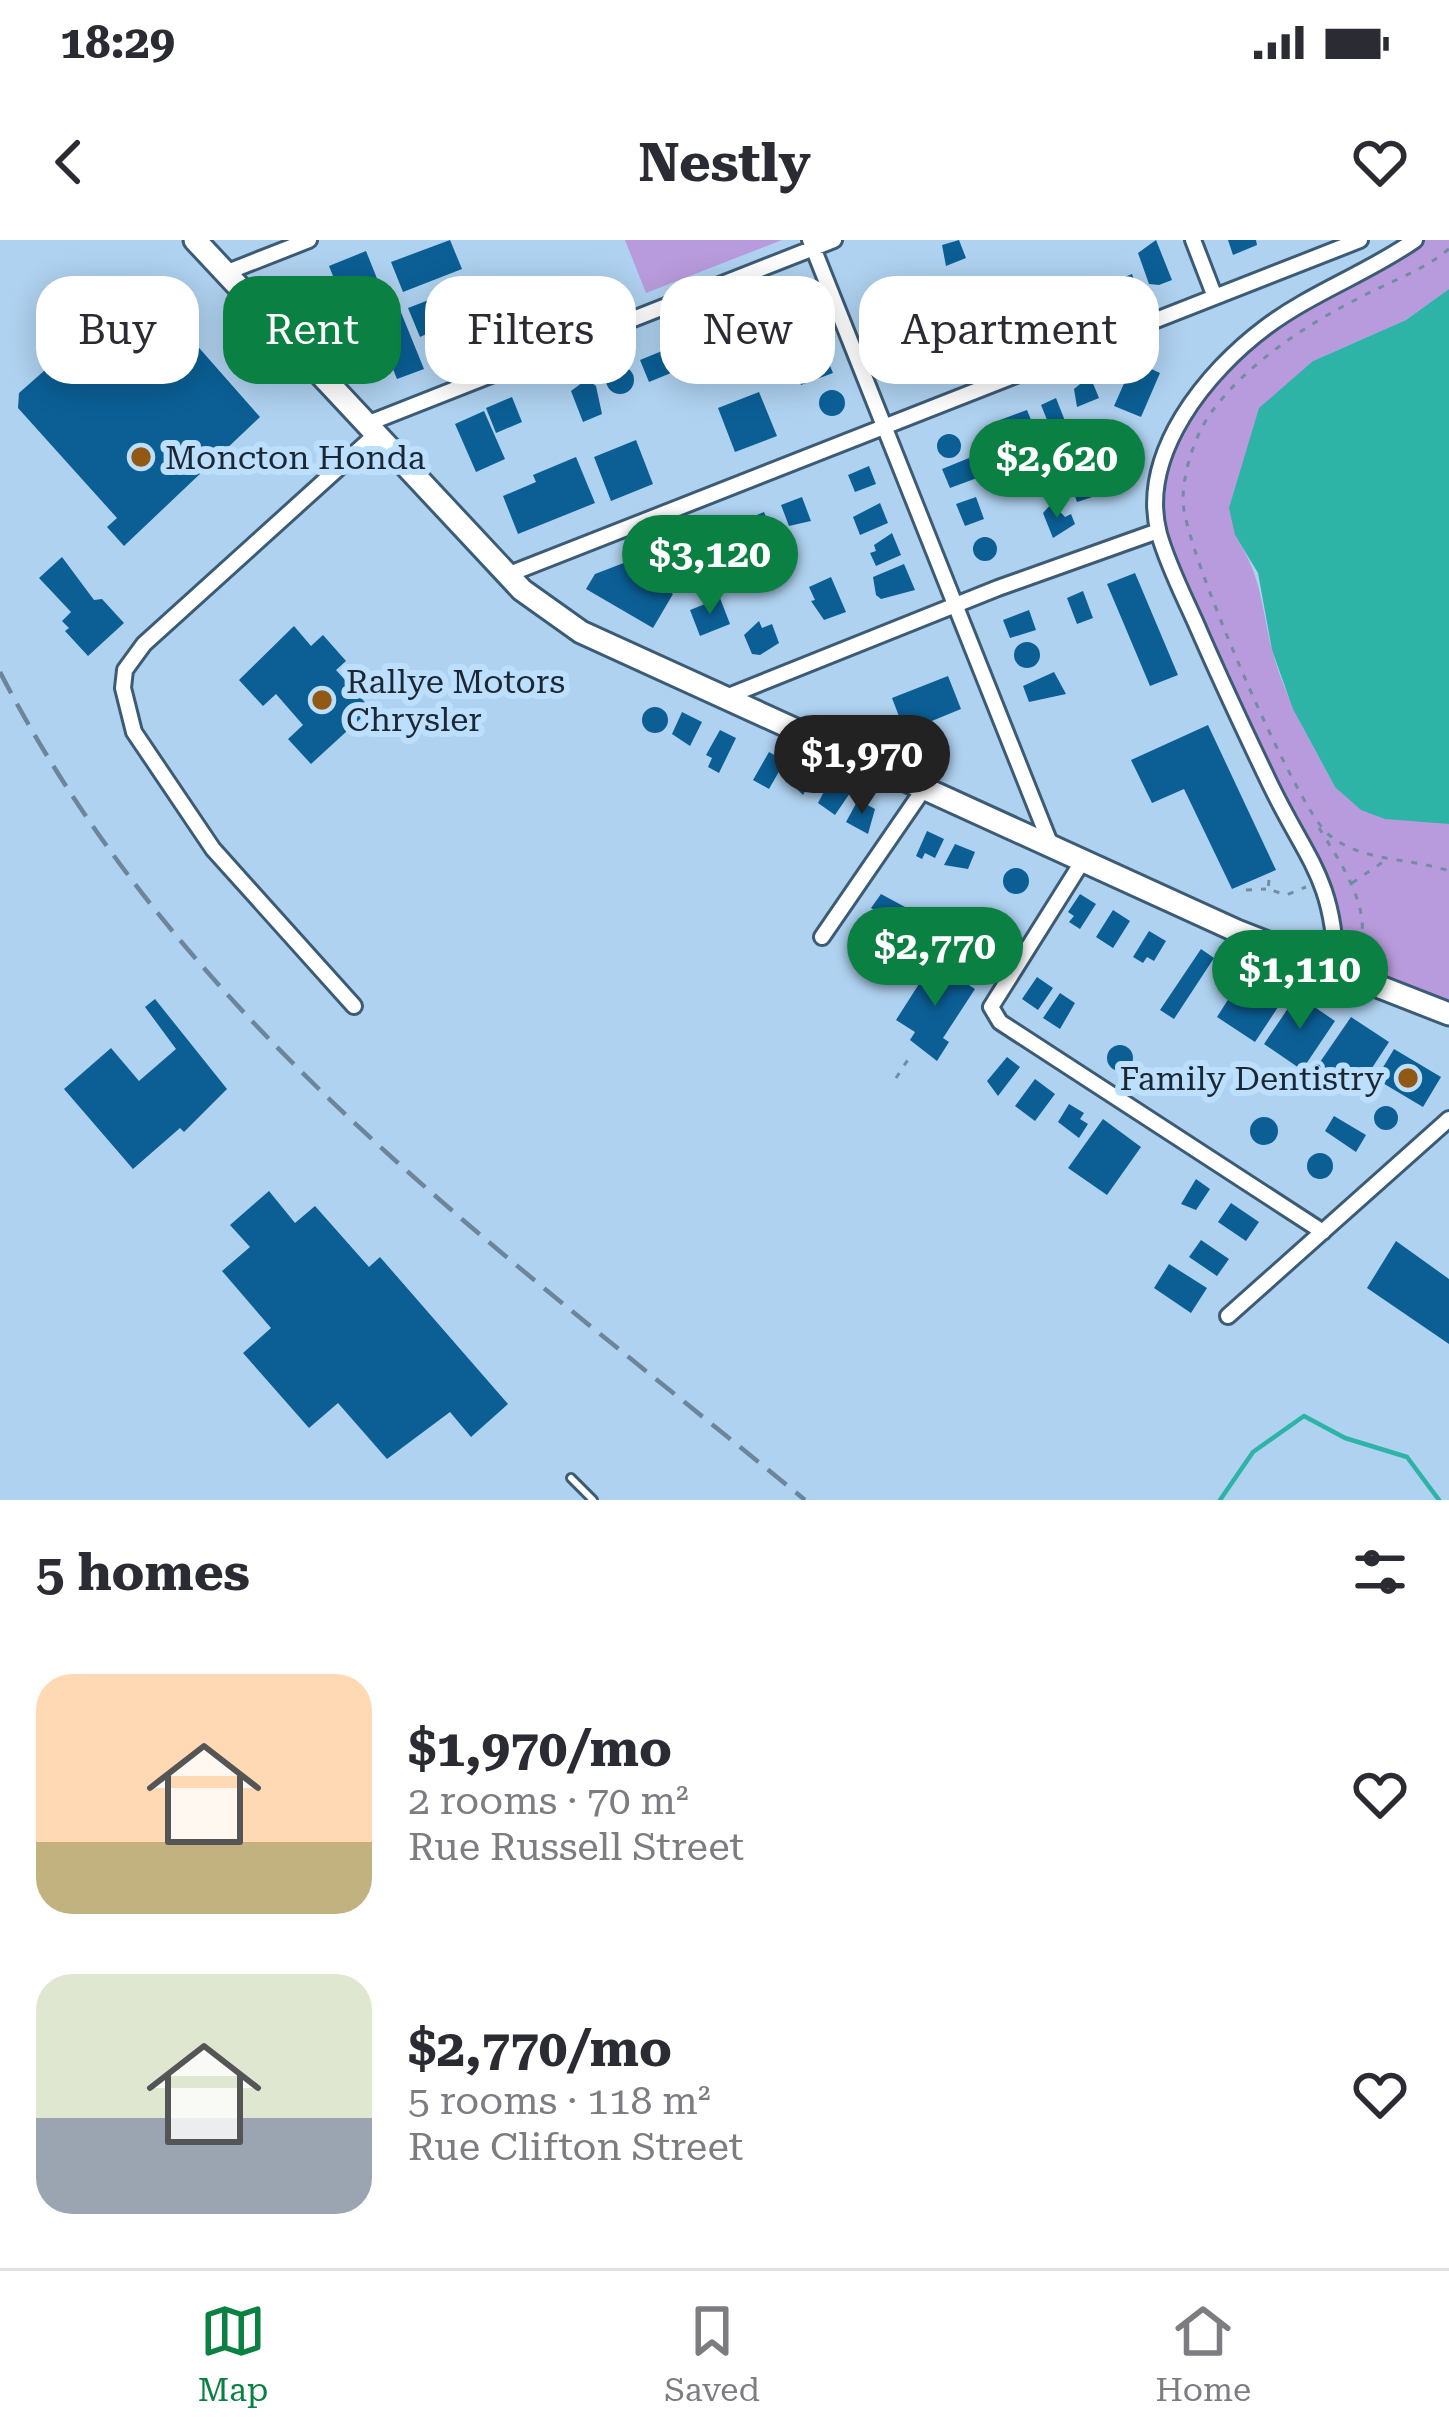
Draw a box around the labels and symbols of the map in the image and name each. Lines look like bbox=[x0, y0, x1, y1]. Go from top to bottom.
pin: $2,620 bbox=[959, 419, 1155, 521]
place label: Moncton Honda bbox=[165, 438, 426, 477]
marker: Moncton Honda bbox=[128, 444, 154, 470]
pin: $3,120 bbox=[612, 515, 808, 617]
place label: Rallye Motors Chrysler bbox=[346, 662, 565, 739]
marker: Rallye Motors Chrysler bbox=[309, 687, 335, 713]
pin: $1,970 bbox=[764, 715, 960, 817]
pin: $2,770 bbox=[837, 907, 1033, 1009]
pin: $1,110 bbox=[1202, 930, 1398, 1032]
place label: Family Dentistry bbox=[1120, 1059, 1384, 1098]
marker: Family Dentistry bbox=[1395, 1065, 1421, 1091]

